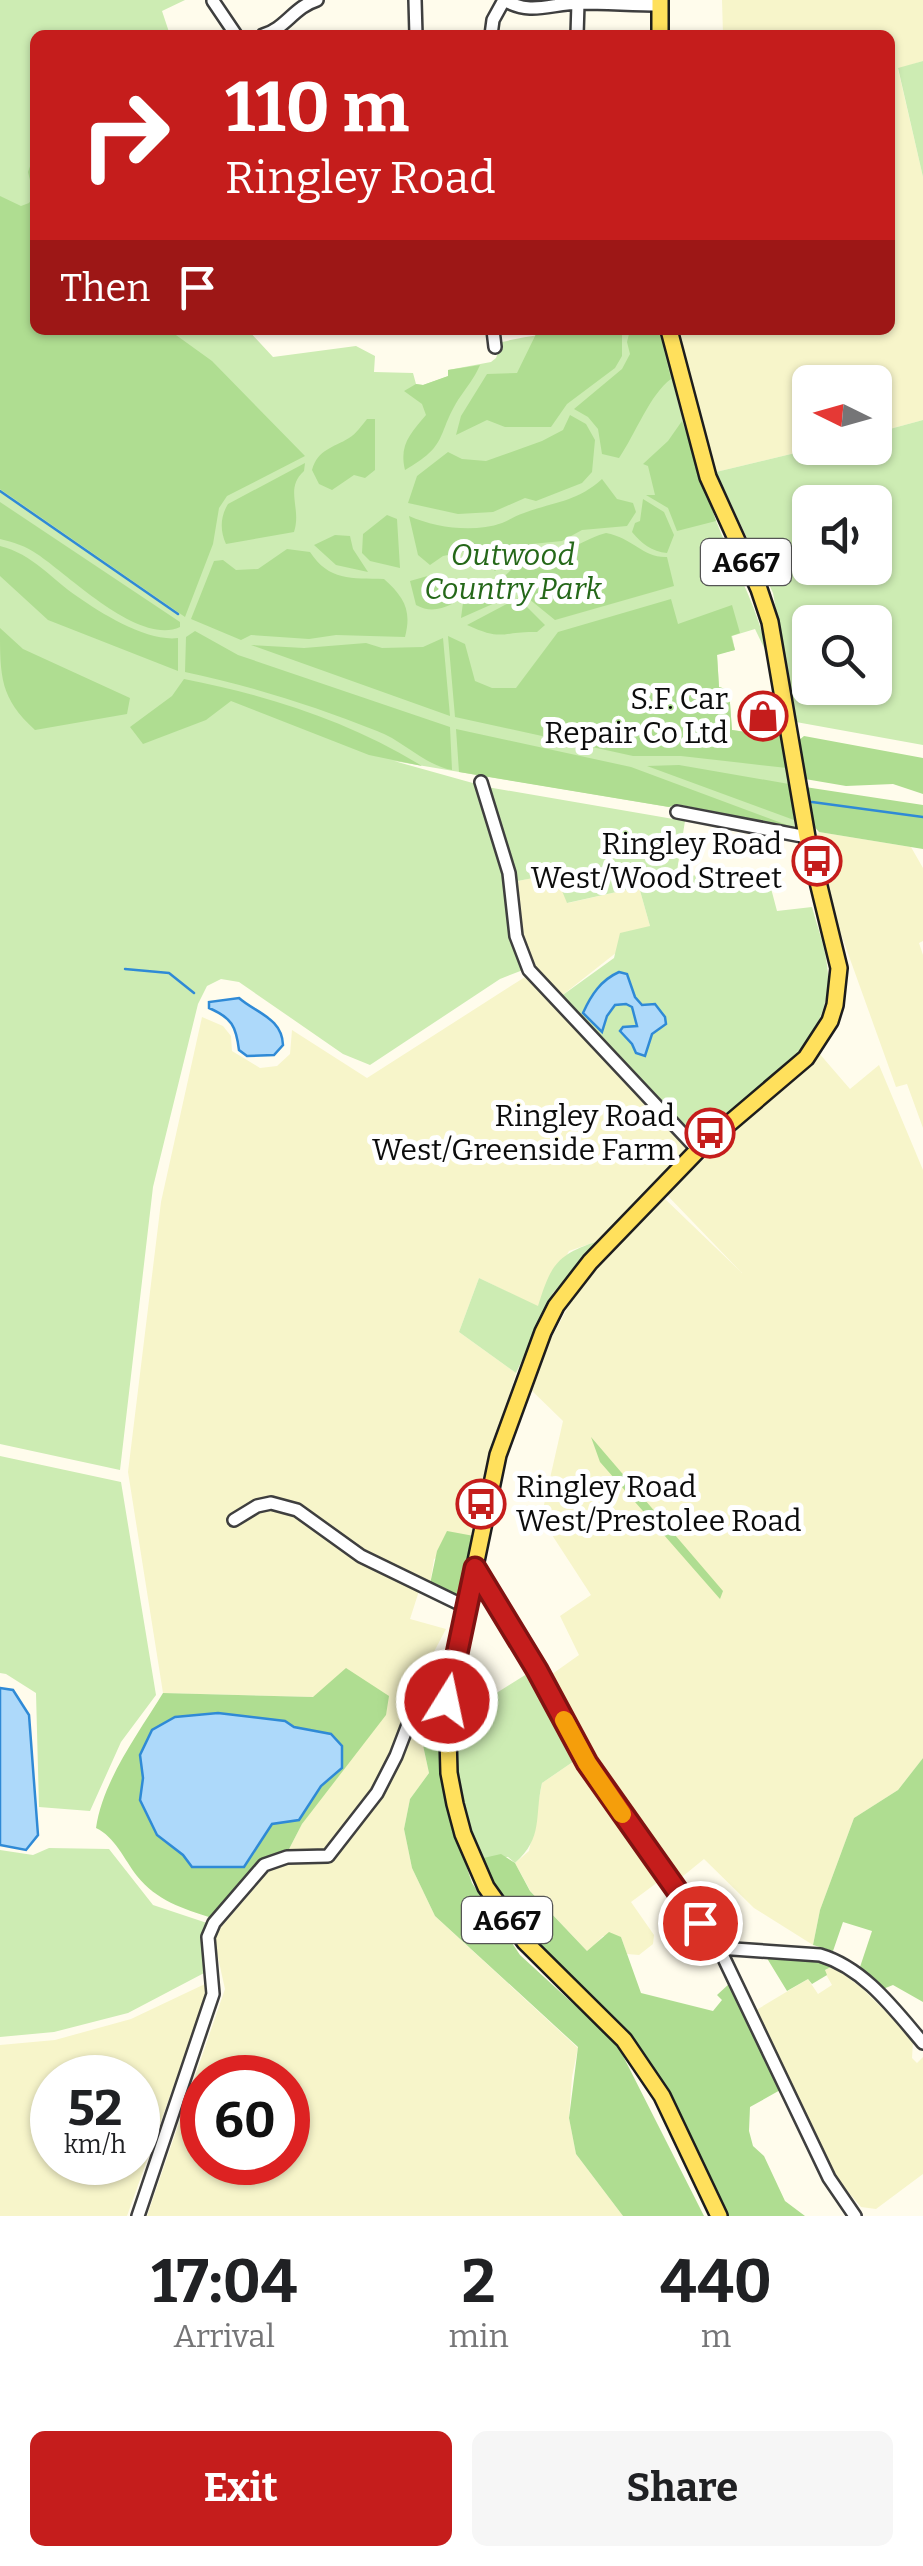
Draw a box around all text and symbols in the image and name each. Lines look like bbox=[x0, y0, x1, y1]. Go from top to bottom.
text: 110 m bbox=[225, 66, 409, 150]
icon: right bbox=[60, 70, 190, 200]
text: Ringley Road bbox=[225, 151, 496, 205]
icon: arrive bbox=[170, 260, 225, 315]
text: Then bbox=[60, 265, 150, 311]
north arrow bbox=[792, 365, 892, 465]
map controls bbox=[792, 365, 892, 705]
button: sound bbox=[792, 485, 892, 585]
park label: Outwood Country Park bbox=[424, 537, 603, 607]
road number: A667 bbox=[701, 539, 791, 585]
button: search bbox=[792, 605, 892, 705]
place label: S.F. Car Repair Co Ltd bbox=[544, 681, 728, 751]
shop icon: S.F. Car Repair Co Ltd bbox=[737, 690, 789, 742]
place label: Ringley Road West/Wood Street bbox=[531, 826, 782, 896]
bus stop icon: Ringley Road West/Wood Street bbox=[791, 835, 843, 887]
place label: Ringley Road West/Greenside Farm bbox=[372, 1098, 675, 1168]
bus stop icon: Ringley Road West/Greenside Farm bbox=[684, 1107, 736, 1159]
place label: Ringley Road West/Prestolee Road bbox=[516, 1469, 802, 1539]
bus stop icon: Ringley Road West/Prestolee Road bbox=[455, 1478, 507, 1530]
position arrow bbox=[395, 1649, 499, 1753]
pin bbox=[658, 1881, 743, 1966]
icon: arrive bbox=[673, 1896, 728, 1951]
road number: A667 bbox=[462, 1897, 552, 1943]
speed limit sign: 60 bbox=[180, 2055, 310, 2185]
text: 52 bbox=[68, 2078, 122, 2138]
text: km/h bbox=[64, 2130, 126, 2160]
text: 17:04 bbox=[151, 2246, 297, 2318]
text: 2 bbox=[462, 2246, 496, 2318]
text: 440 bbox=[660, 2246, 772, 2318]
text: Arrival bbox=[174, 2317, 275, 2355]
text: min bbox=[449, 2317, 509, 2355]
text: m bbox=[701, 2317, 731, 2355]
button: Exit bbox=[30, 2431, 452, 2546]
button: Share bbox=[472, 2431, 893, 2546]

